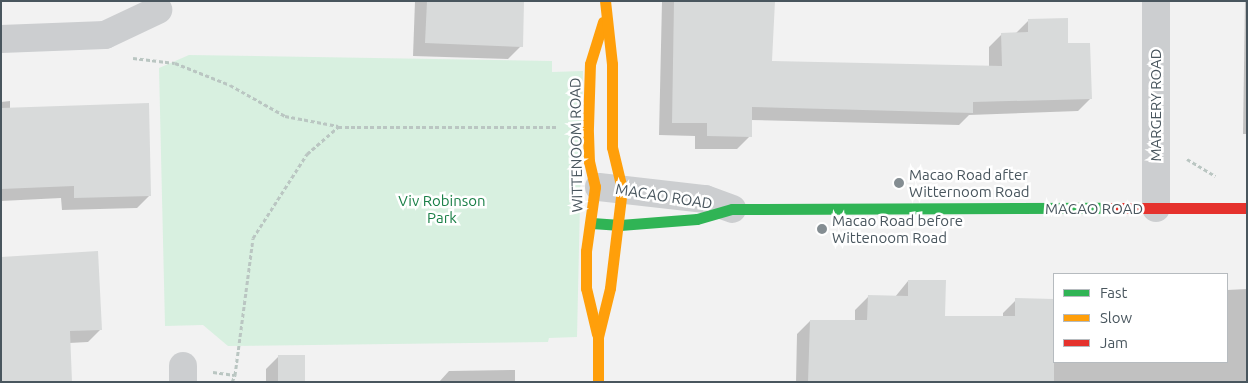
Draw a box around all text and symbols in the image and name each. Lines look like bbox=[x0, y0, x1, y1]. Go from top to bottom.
street label: MARGERY ROAD bbox=[1147, 49, 1165, 161]
street label: WITTENOOM ROAD bbox=[566, 77, 586, 213]
place label: Macao Road after Witternoom Road bbox=[909, 165, 1030, 200]
marker: Macao Road after Witternoom Road bbox=[893, 177, 905, 189]
street label: MACAO ROAD bbox=[614, 179, 714, 213]
park label: Viv Robinson Park bbox=[398, 191, 486, 226]
street label: MACAO ROAD bbox=[1045, 200, 1143, 218]
place label: Macao Road before Wittenoom Road bbox=[832, 211, 963, 246]
marker: Macao Road before Wittenoom Road bbox=[816, 223, 828, 235]
legend bbox=[1053, 273, 1228, 363]
text: Fast bbox=[1100, 284, 1127, 301]
text: Slow bbox=[1100, 309, 1132, 326]
text: Jam bbox=[1100, 334, 1128, 351]

